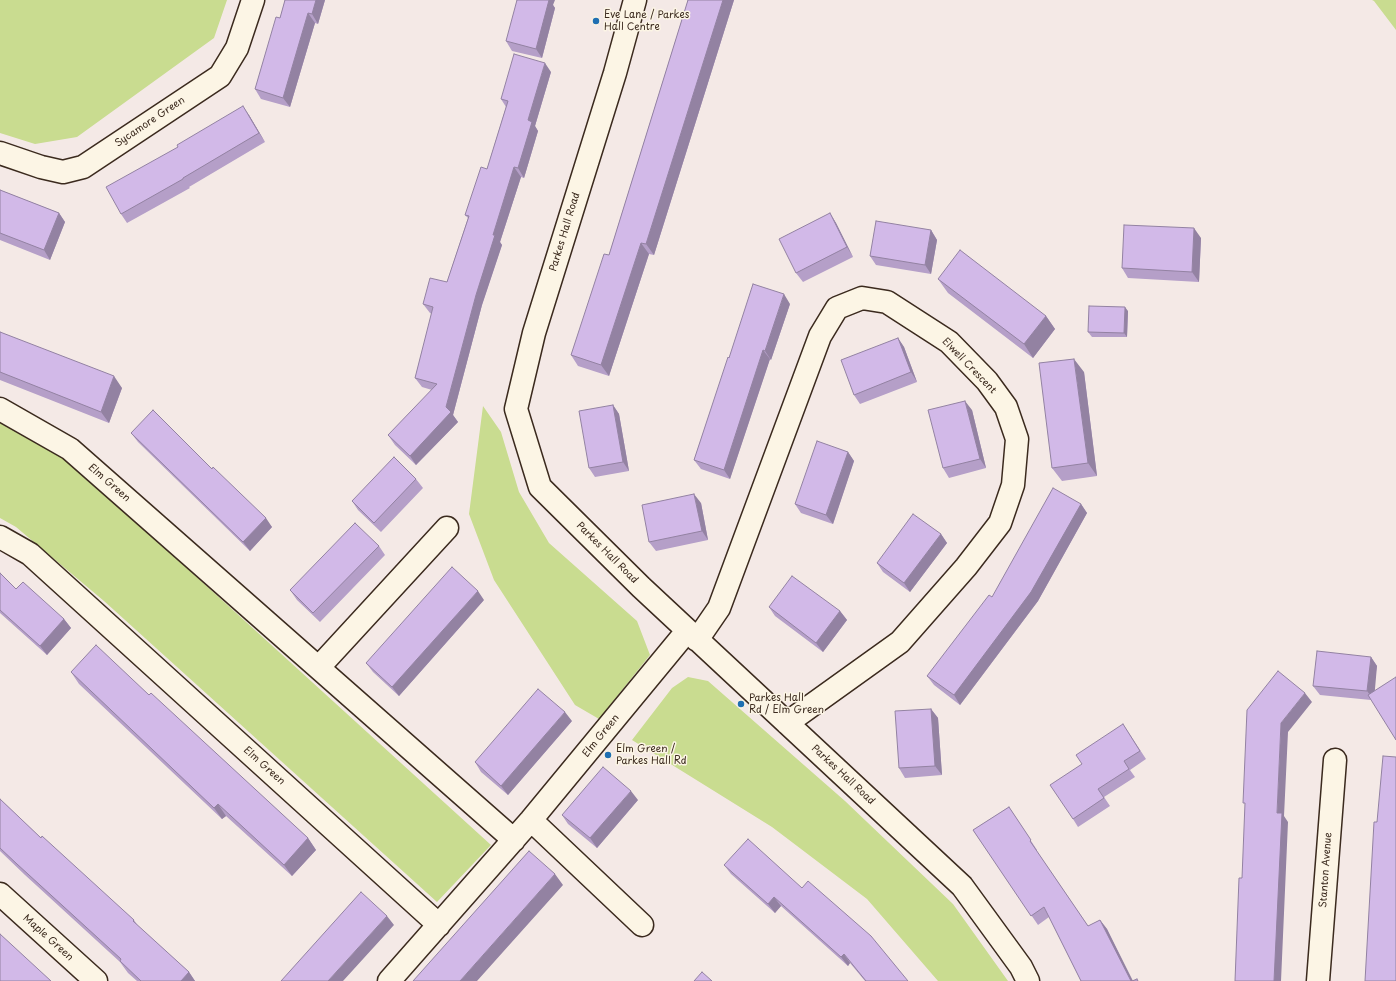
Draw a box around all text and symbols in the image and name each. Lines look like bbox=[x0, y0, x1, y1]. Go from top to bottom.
place label: Eve Lane / Parkes Hall Centre bbox=[604, 9, 689, 32]
marker: Eve Lane / Parkes Hall Centre bbox=[591, 16, 601, 26]
street label: Sycamore Green bbox=[113, 94, 187, 150]
street label: Parkes Hall Road bbox=[547, 191, 583, 273]
street label: Elwell Crescent bbox=[939, 336, 999, 396]
street label: Elm Green bbox=[86, 462, 132, 504]
street label: Parkes Hall Road bbox=[574, 520, 640, 586]
place label: Parkes Hall Rd / Elm Green bbox=[749, 692, 824, 716]
marker: Parkes Hall Rd / Elm Green bbox=[736, 699, 746, 709]
street label: Elm Green bbox=[580, 712, 622, 760]
place label: Elm Green / Parkes Hall Rd bbox=[616, 743, 687, 766]
street label: Parkes Hall Road bbox=[809, 743, 877, 807]
street label: Elm Green bbox=[241, 744, 287, 788]
marker: Elm Green / Parkes Hall Rd bbox=[603, 750, 613, 760]
street label: Stanton Avenue bbox=[1317, 832, 1335, 908]
street label: Maple Green bbox=[20, 912, 76, 964]

